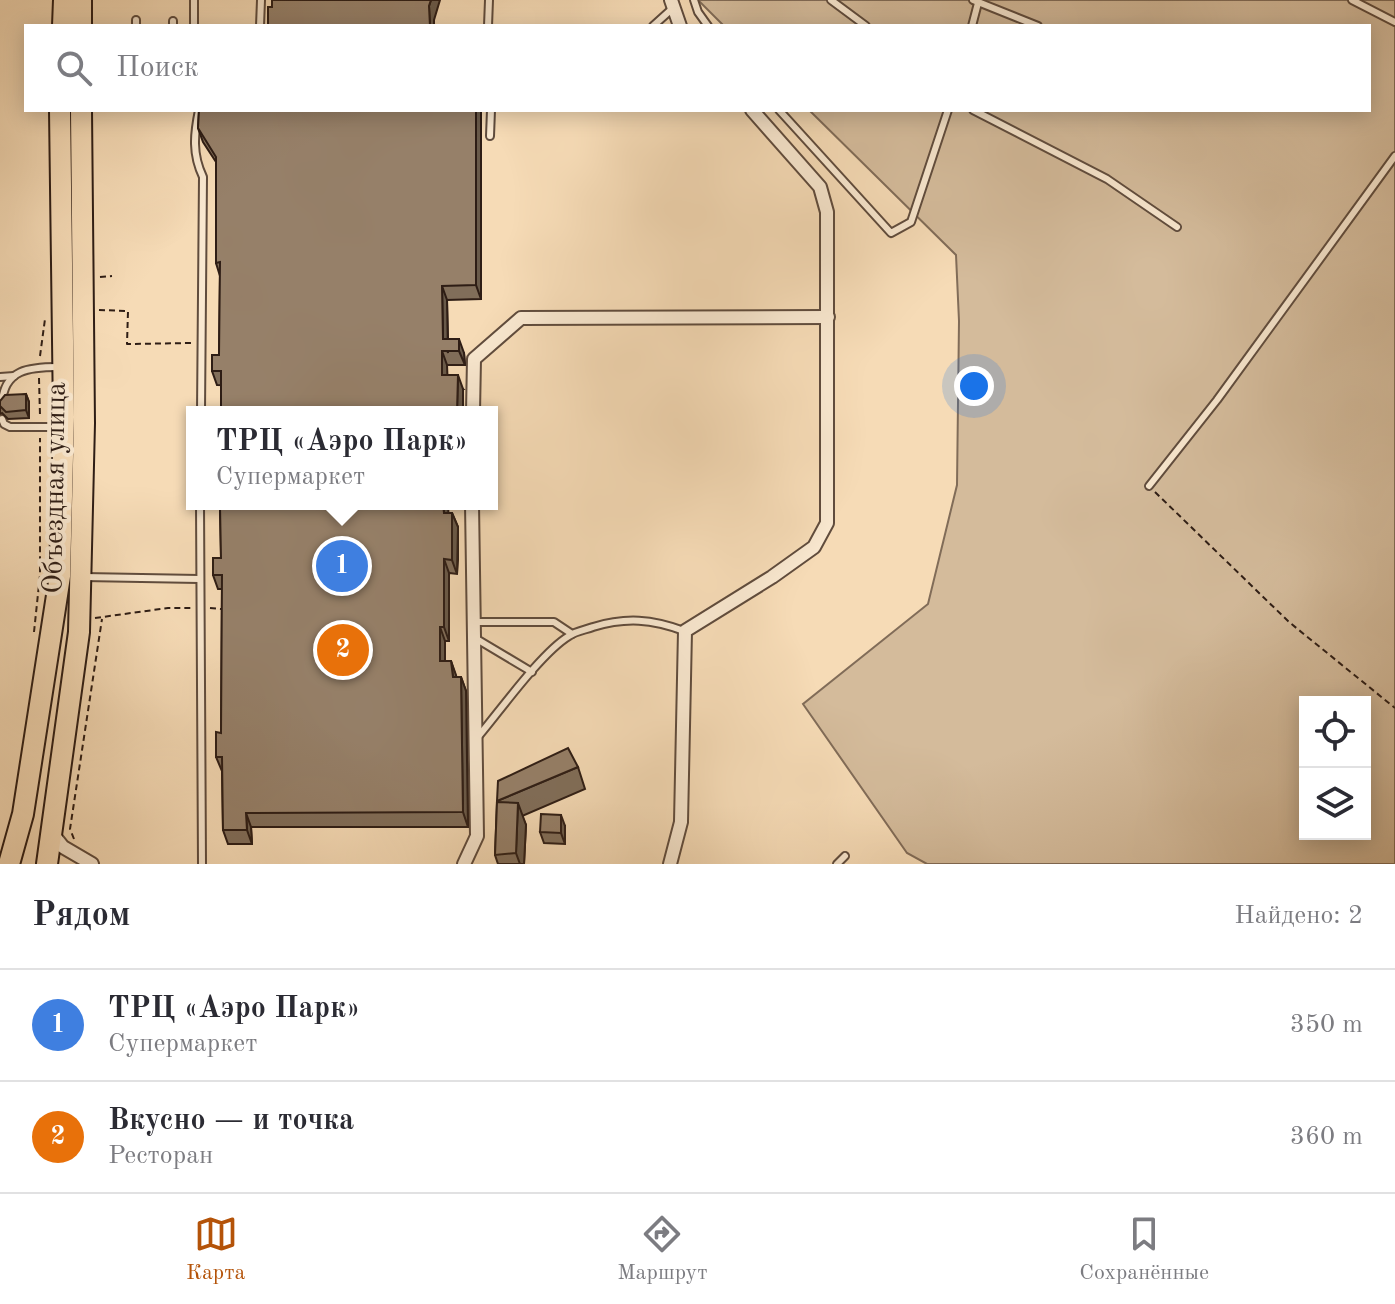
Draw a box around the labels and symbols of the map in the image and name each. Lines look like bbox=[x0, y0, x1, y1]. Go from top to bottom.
your location bbox=[954, 366, 994, 406]
street label: Объездная улица bbox=[40, 382, 72, 594]
pin: 1 bbox=[316, 536, 368, 596]
pin: 2 bbox=[317, 620, 369, 680]

